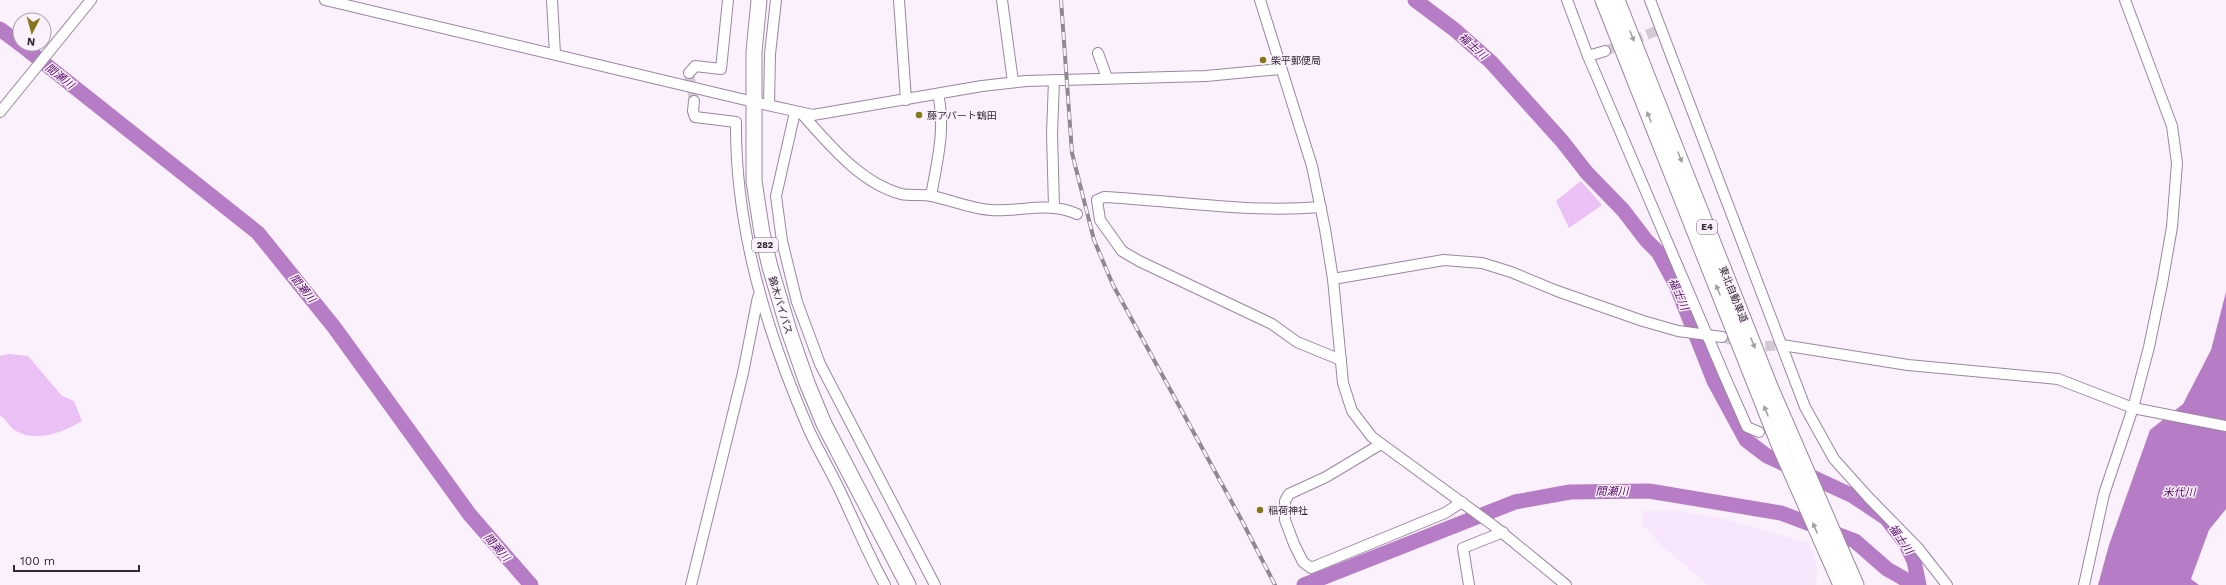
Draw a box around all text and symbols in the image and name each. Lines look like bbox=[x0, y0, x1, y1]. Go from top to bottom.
north arrow bbox=[12, 12, 52, 52]
water label: 福士川 bbox=[1456, 31, 1490, 63]
one-way arrow bbox=[1629, 31, 1635, 43]
text: N bbox=[26, 35, 36, 48]
marker: 柴平郵便局 bbox=[1258, 55, 1268, 65]
place label: 柴平郵便局 bbox=[1271, 55, 1321, 66]
water label: 間瀬川 bbox=[43, 61, 77, 92]
marker: 藤アパート鶴田 bbox=[914, 110, 924, 120]
place label: 藤アパート鶴田 bbox=[927, 110, 997, 121]
one-way arrow bbox=[1645, 111, 1651, 123]
one-way arrow bbox=[1677, 151, 1683, 163]
road number: E4 bbox=[1697, 220, 1717, 234]
road number: 282 bbox=[752, 238, 778, 252]
street label: 東北自動車道 bbox=[1717, 264, 1750, 324]
water label: 間瀬川 bbox=[287, 271, 319, 306]
street label: 錦木バイパス bbox=[767, 275, 795, 335]
water label: 福士川 bbox=[1666, 276, 1691, 313]
one-way arrow bbox=[1714, 283, 1720, 295]
one-way arrow bbox=[1750, 338, 1756, 349]
one-way arrow bbox=[1763, 405, 1769, 416]
water label: 間瀬川 bbox=[1596, 485, 1629, 498]
water label: 米代川 bbox=[2163, 486, 2196, 499]
marker: 稲荷神社 bbox=[1255, 505, 1265, 515]
place label: 稲荷神社 bbox=[1268, 505, 1308, 516]
water label: 福士川 bbox=[1886, 522, 1916, 557]
one-way arrow bbox=[1812, 523, 1818, 534]
water label: 間瀬川 bbox=[481, 531, 513, 565]
scale bar bbox=[14, 547, 139, 573]
text: 100 m bbox=[20, 554, 55, 568]

